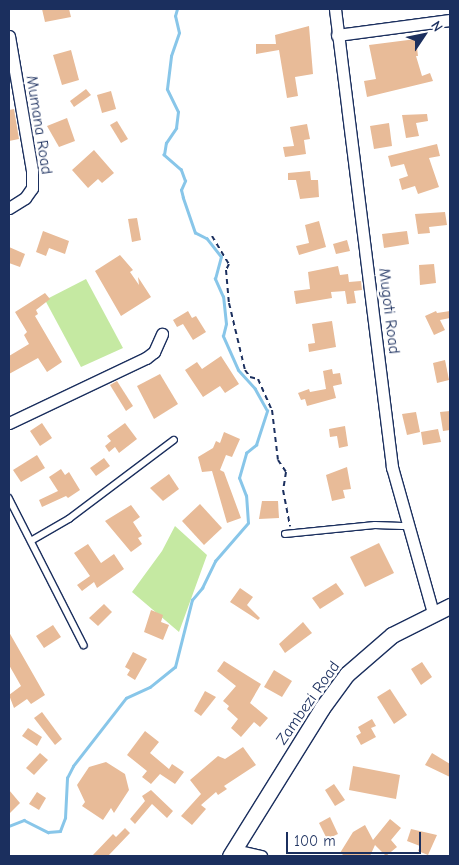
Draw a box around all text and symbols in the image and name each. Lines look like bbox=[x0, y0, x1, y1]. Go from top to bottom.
north arrow bbox=[399, 10, 449, 60]
text: N bbox=[427, 18, 446, 35]
street label: Mumana Road bbox=[22, 74, 56, 176]
street label: Mugoti Road bbox=[374, 267, 404, 355]
street label: Zambezi Road bbox=[272, 657, 344, 749]
scale bar bbox=[289, 822, 424, 854]
text: 100 m bbox=[294, 832, 336, 850]

